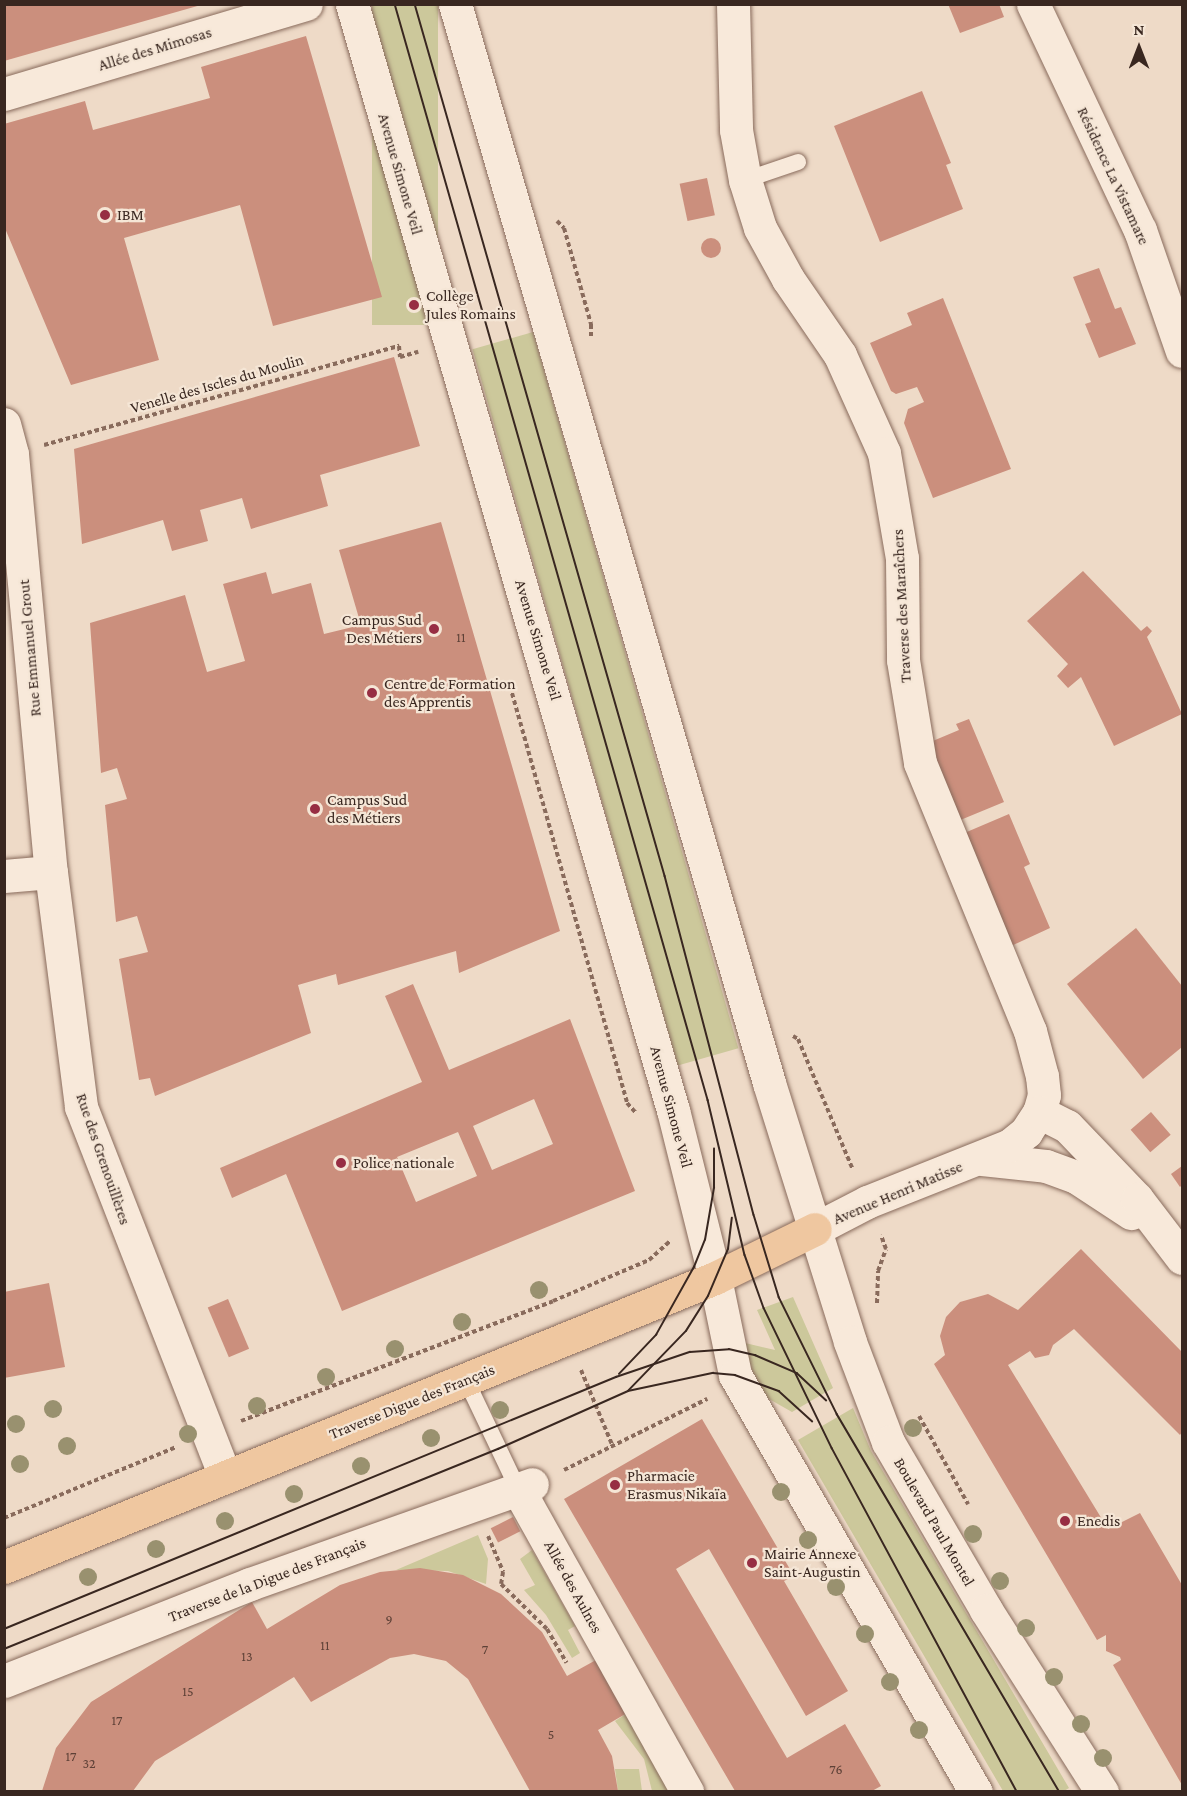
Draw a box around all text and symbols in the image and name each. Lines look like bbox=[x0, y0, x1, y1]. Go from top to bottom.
north arrow bbox=[1109, 18, 1169, 78]
text: N bbox=[1134, 21, 1144, 38]
street label: Allée des Mimosas bbox=[96, 23, 214, 75]
street label: Résidence La Vistamare bbox=[1073, 104, 1153, 248]
street label: Avenue Simone Veil bbox=[374, 111, 426, 237]
place label: IBM bbox=[117, 205, 144, 225]
marker: IBM bbox=[98, 208, 112, 222]
place label: Collège Jules Romains bbox=[426, 286, 516, 324]
marker: Collège Jules Romains bbox=[407, 298, 421, 312]
street label: Venelle des Iscles du Moulin bbox=[128, 350, 306, 418]
street label: Traverse des Maraîchers bbox=[888, 529, 916, 683]
street label: Avenue Simone Veil bbox=[511, 577, 565, 703]
street label: Rue Emmanuel Grout bbox=[14, 579, 46, 717]
place label: Campus Sud Des Métiers bbox=[342, 610, 422, 648]
marker: Campus Sud Des Métiers bbox=[427, 622, 441, 636]
house number: 11 bbox=[456, 629, 466, 645]
place label: Centre de Formation des Apprentis bbox=[384, 674, 516, 712]
marker: Centre de Formation des Apprentis bbox=[365, 686, 379, 700]
place label: Campus Sud des Métiers bbox=[327, 790, 407, 828]
marker: Campus Sud des Métiers bbox=[308, 802, 322, 816]
street label: Avenue Simone Veil bbox=[646, 1044, 696, 1170]
street label: Rue des Grenouillères bbox=[72, 1091, 134, 1227]
place label: Police nationale bbox=[353, 1153, 454, 1173]
marker: Police nationale bbox=[334, 1156, 348, 1170]
street label: Avenue Henri Matisse bbox=[830, 1157, 966, 1229]
street label: Traverse Digue des Français bbox=[326, 1360, 498, 1444]
street label: Boulevard Paul Montel bbox=[889, 1454, 979, 1590]
place label: Pharmacie Erasmus Nikaïa bbox=[627, 1466, 727, 1504]
marker: Pharmacie Erasmus Nikaïa bbox=[608, 1478, 622, 1492]
place label: Enedis bbox=[1077, 1511, 1120, 1531]
marker: Enedis bbox=[1058, 1514, 1072, 1528]
street label: Traverse de la Digue des Français bbox=[165, 1533, 369, 1627]
street label: Allée des Aulnes bbox=[540, 1537, 606, 1637]
place label: Mairie Annexe Saint-Augustin bbox=[764, 1544, 861, 1582]
marker: Mairie Annexe Saint-Augustin bbox=[745, 1556, 759, 1570]
house number: 9 bbox=[385, 1611, 393, 1627]
house number: 11 bbox=[320, 1637, 330, 1653]
house number: 7 bbox=[482, 1641, 488, 1657]
house number: 13 bbox=[241, 1648, 253, 1664]
house number: 15 bbox=[182, 1683, 194, 1699]
house number: 17 bbox=[111, 1712, 123, 1728]
house number: 5 bbox=[548, 1726, 554, 1742]
house number: 17 bbox=[65, 1748, 77, 1764]
house number: 32 bbox=[82, 1755, 96, 1771]
house number: 76 bbox=[829, 1761, 843, 1777]

